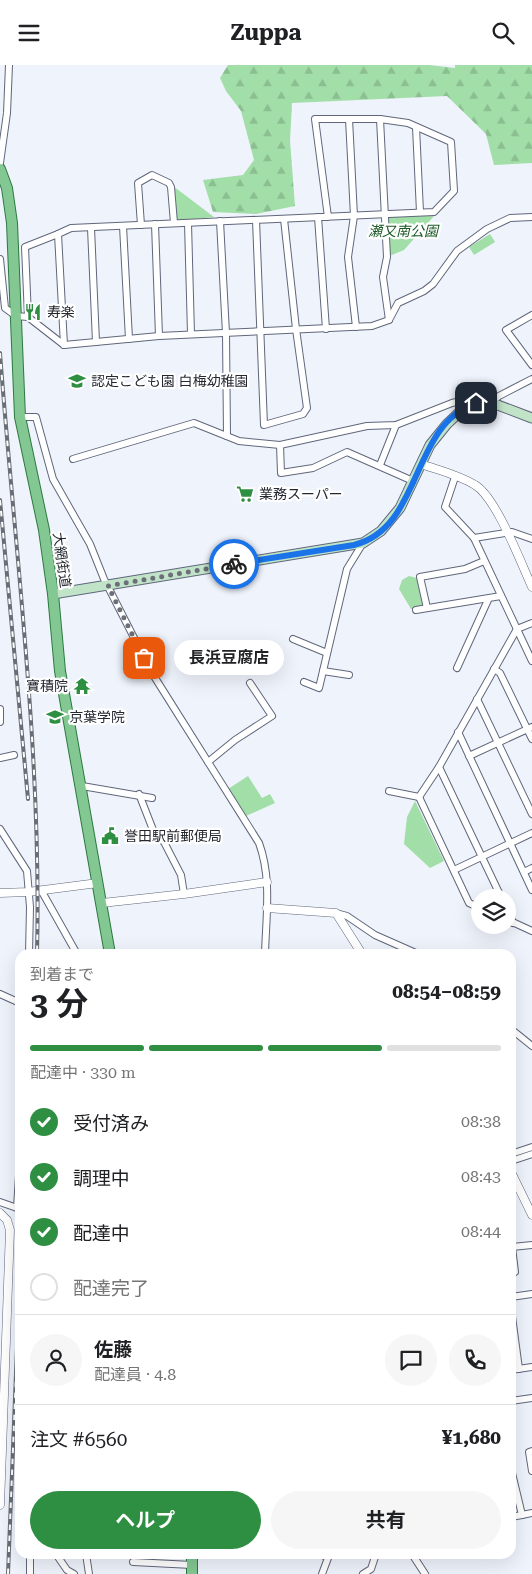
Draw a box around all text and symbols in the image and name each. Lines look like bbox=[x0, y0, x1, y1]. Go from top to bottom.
icon: menu bbox=[15, 19, 43, 47]
icon: search bbox=[489, 19, 517, 47]
text: Zuppa bbox=[231, 20, 301, 45]
park label: 瀬又南公園 bbox=[368, 223, 440, 239]
restaurant icon: 寿楽 bbox=[23, 302, 43, 322]
place label: 寿楽 bbox=[47, 304, 75, 320]
school or university icon: 認定こども園 白梅幼稚園 bbox=[67, 371, 87, 391]
place label: 認定こども園 白梅幼稚園 bbox=[91, 373, 249, 389]
pin bbox=[455, 382, 497, 424]
icon: home bbox=[462, 389, 490, 417]
supermarket icon: 業務スーパー bbox=[235, 484, 255, 504]
place label: 業務スーパー bbox=[259, 486, 343, 502]
street label: 大網街道 bbox=[50, 531, 74, 589]
courier bbox=[209, 539, 259, 589]
icon: bike bbox=[220, 550, 248, 578]
pin bbox=[123, 637, 165, 679]
callout: 長浜豆腐店 bbox=[174, 641, 284, 675]
icon: bag bbox=[130, 644, 158, 672]
text: 長浜豆腐店 bbox=[189, 648, 269, 667]
temple icon: 寶積院 bbox=[72, 676, 92, 696]
place label: 寶積院 bbox=[26, 678, 68, 694]
school or university icon: 京葉学院 bbox=[45, 707, 65, 727]
place label: 京葉学院 bbox=[69, 709, 125, 725]
public building icon: 誉田駅前郵便局 bbox=[100, 826, 120, 846]
place label: 誉田駅前郵便局 bbox=[124, 828, 222, 844]
map controls bbox=[471, 889, 516, 934]
button: layers bbox=[471, 889, 516, 934]
text: 到着まで bbox=[30, 965, 94, 984]
text: 08:54–08:59 bbox=[392, 980, 501, 1003]
text: 3 分 bbox=[30, 985, 88, 1023]
text: 配達中 · 330 m bbox=[30, 1063, 136, 1082]
icon: check bbox=[30, 1108, 58, 1136]
text: 受付済み bbox=[73, 1112, 149, 1135]
text: 08:38 bbox=[461, 1112, 501, 1131]
icon: check bbox=[30, 1163, 58, 1191]
text: 調理中 bbox=[73, 1167, 130, 1190]
text: 08:43 bbox=[461, 1167, 501, 1186]
icon: check bbox=[30, 1218, 58, 1246]
text: 配達中 bbox=[73, 1222, 130, 1245]
text: 08:44 bbox=[461, 1222, 501, 1241]
text: 配達完了 bbox=[73, 1277, 149, 1300]
button: person bbox=[30, 1334, 82, 1386]
button: chat bbox=[385, 1334, 437, 1386]
button: phone bbox=[449, 1334, 501, 1386]
text: 佐藤 bbox=[94, 1338, 132, 1361]
text: 配達員 · 4.8 bbox=[94, 1365, 176, 1384]
text: ¥1,680 bbox=[442, 1426, 501, 1449]
text: 注文 #6560 bbox=[30, 1428, 127, 1451]
button: ヘルプ bbox=[30, 1491, 261, 1549]
button: 共有 bbox=[271, 1491, 501, 1549]

